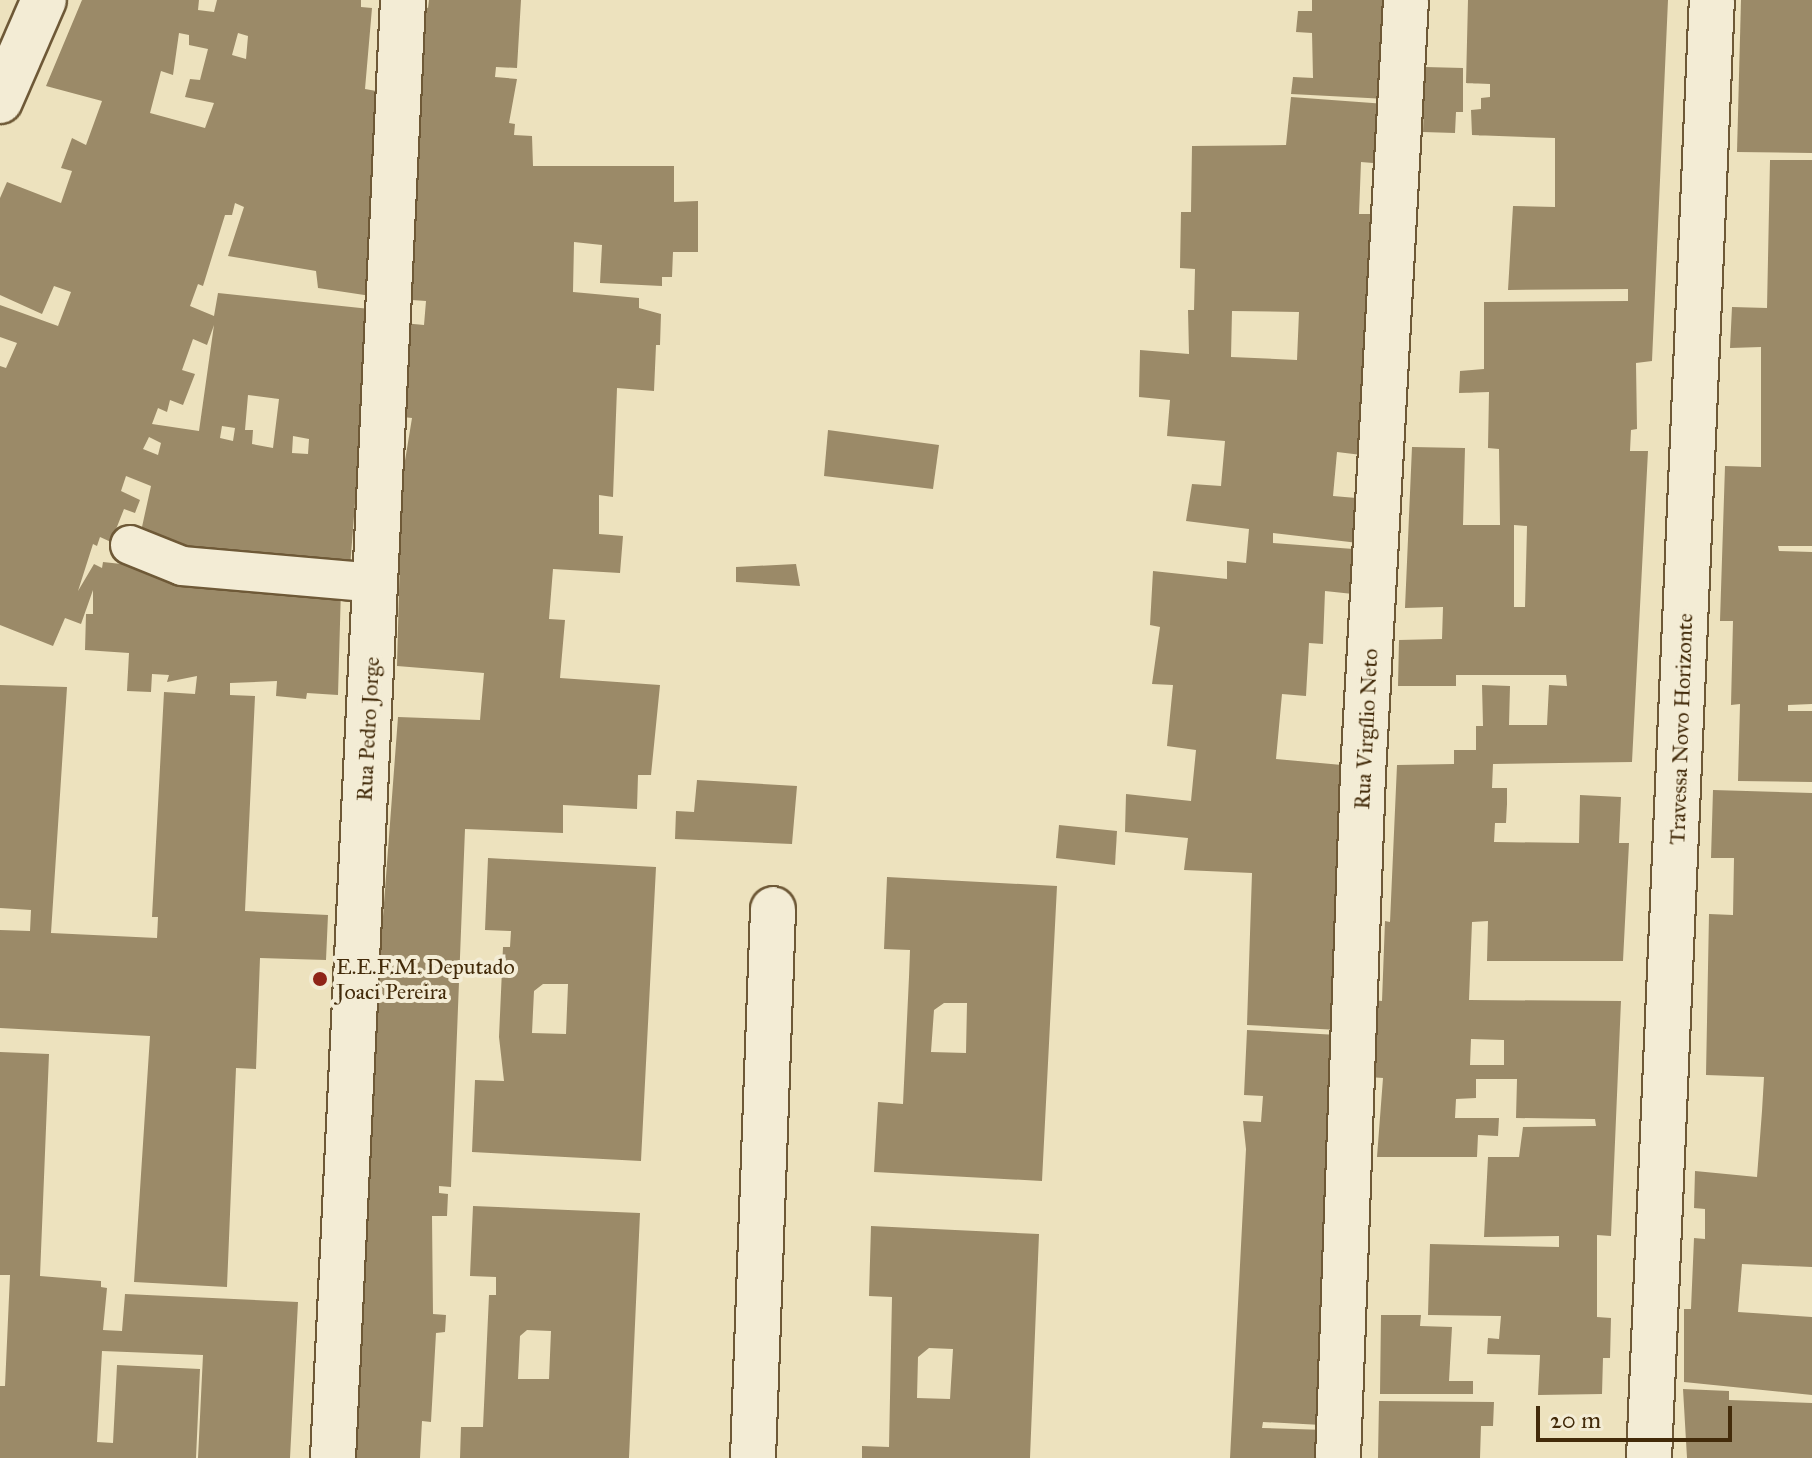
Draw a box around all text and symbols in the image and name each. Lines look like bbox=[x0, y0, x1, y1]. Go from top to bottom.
street label: Travessa Novo Horizonte bbox=[1664, 613, 1698, 845]
street label: Rua Virgílio Neto bbox=[1349, 648, 1383, 810]
street label: Rua Pedro Jorge bbox=[351, 656, 385, 802]
place label: E.E.F.M. Deputado Joaci Pereira bbox=[336, 953, 515, 1004]
marker: E.E.F.M. Deputado Joaci Pereira bbox=[311, 970, 329, 988]
scale bar bbox=[1540, 1390, 1736, 1440]
text: 20 m bbox=[1550, 1405, 1601, 1435]

